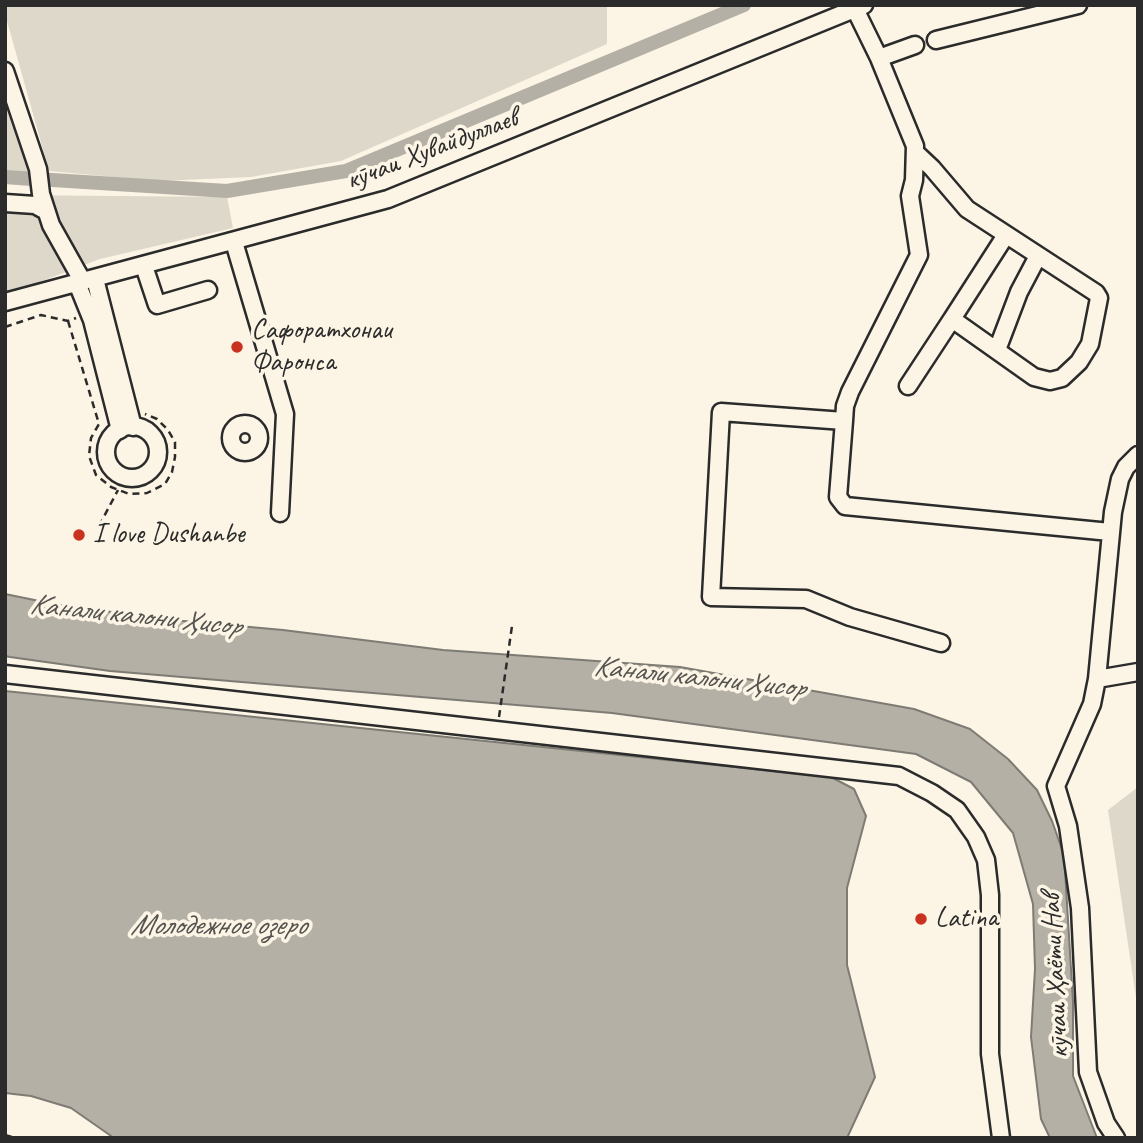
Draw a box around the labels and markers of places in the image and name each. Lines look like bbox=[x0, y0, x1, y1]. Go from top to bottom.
place label: Сафоратхонаи Фаронса bbox=[251, 314, 391, 380]
marker: Сафоратхонаи Фаронса bbox=[229, 339, 245, 355]
place label: I love Dushanbe bbox=[93, 518, 245, 552]
marker: I love Dushanbe bbox=[71, 527, 87, 543]
place label: Latina bbox=[935, 902, 998, 936]
marker: Latina bbox=[913, 911, 929, 927]

